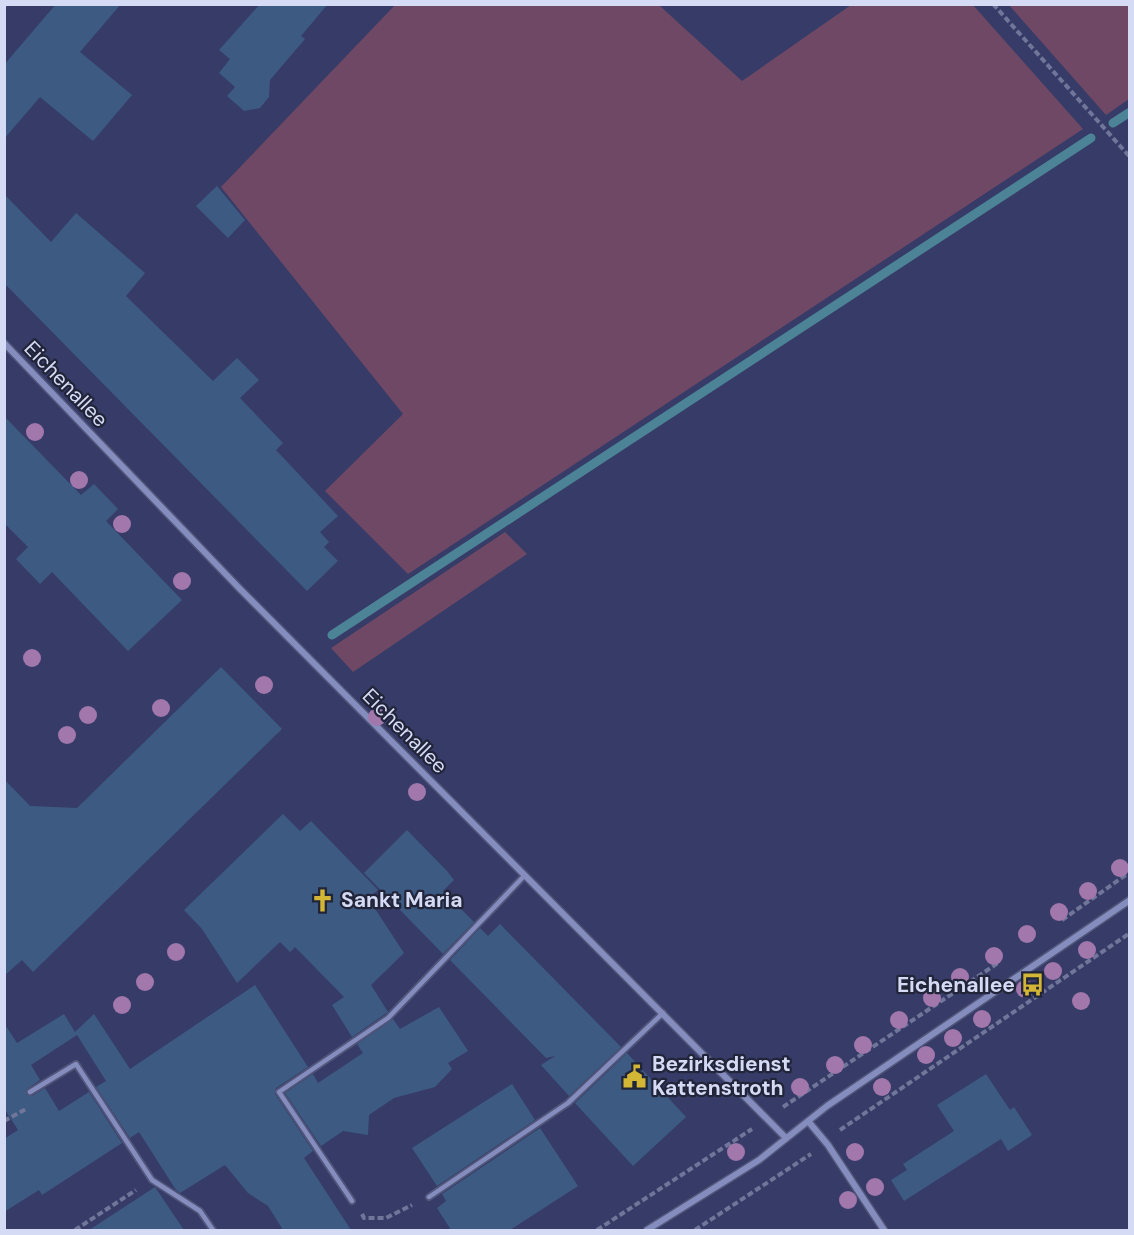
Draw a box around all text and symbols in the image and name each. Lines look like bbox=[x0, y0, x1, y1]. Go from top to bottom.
street label: Eichenallee bbox=[18, 335, 114, 433]
street label: Eichenallee bbox=[356, 682, 454, 780]
place label: Sankt Maria bbox=[341, 886, 463, 914]
church icon: Sankt Maria bbox=[310, 887, 336, 913]
place label: Eichenallee bbox=[897, 971, 1015, 999]
bus stop icon: Eichenallee bbox=[1020, 972, 1046, 998]
place label: Bezirksdienst Kattenstroth bbox=[652, 1050, 791, 1102]
public building icon: Bezirksdienst Kattenstroth bbox=[621, 1063, 647, 1089]

